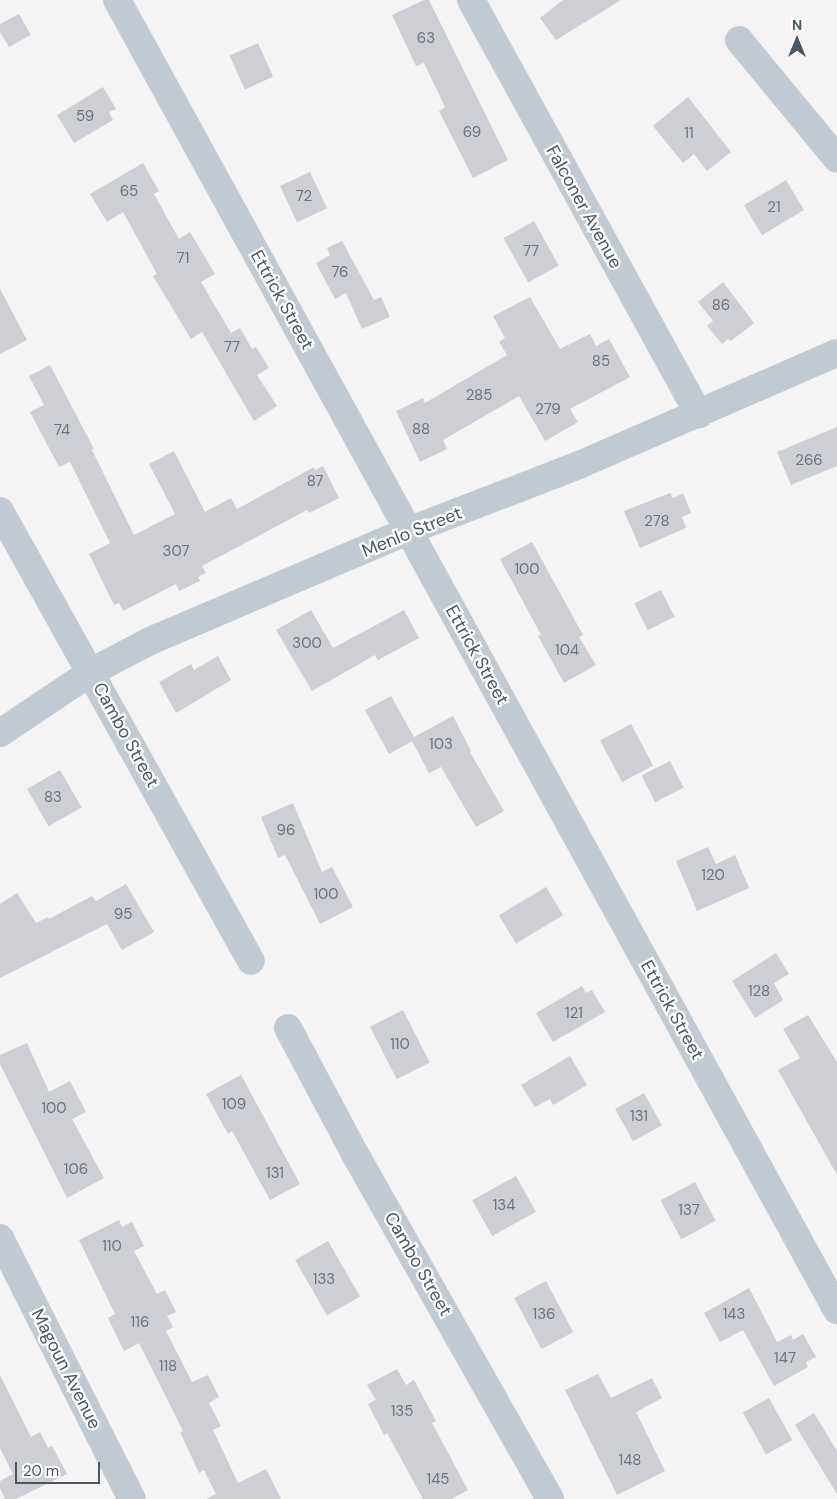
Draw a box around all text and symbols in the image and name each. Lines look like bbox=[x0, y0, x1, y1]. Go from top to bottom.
north arrow bbox=[772, 15, 822, 65]
text: N bbox=[792, 16, 802, 34]
house number: 63 bbox=[417, 30, 435, 48]
house number: 59 bbox=[76, 108, 94, 126]
house number: 69 bbox=[463, 124, 481, 142]
house number: 11 bbox=[684, 125, 694, 143]
street label: Falconer Avenue bbox=[541, 142, 627, 272]
house number: 65 bbox=[120, 183, 138, 201]
house number: 72 bbox=[296, 188, 312, 206]
house number: 21 bbox=[767, 199, 781, 217]
house number: 77 bbox=[523, 243, 539, 261]
street label: Ettrick Street bbox=[246, 246, 318, 354]
house number: 71 bbox=[177, 250, 189, 268]
house number: 76 bbox=[331, 264, 349, 282]
house number: 86 bbox=[712, 297, 730, 315]
house number: 77 bbox=[224, 339, 240, 357]
house number: 85 bbox=[592, 353, 610, 371]
house number: 285 bbox=[466, 387, 492, 405]
house number: 279 bbox=[535, 401, 561, 419]
house number: 88 bbox=[412, 421, 430, 439]
house number: 74 bbox=[54, 422, 70, 440]
house number: 266 bbox=[795, 452, 823, 470]
house number: 87 bbox=[307, 473, 323, 491]
street label: Menlo Street bbox=[359, 502, 465, 562]
house number: 278 bbox=[644, 513, 670, 531]
house number: 307 bbox=[163, 543, 189, 561]
house number: 100 bbox=[514, 561, 540, 579]
street label: Ettrick Street bbox=[441, 601, 513, 709]
house number: 300 bbox=[292, 635, 322, 653]
house number: 104 bbox=[555, 642, 579, 660]
street label: Cambo Street bbox=[88, 679, 164, 791]
house number: 103 bbox=[429, 736, 453, 754]
house number: 83 bbox=[44, 789, 62, 807]
house number: 96 bbox=[277, 822, 295, 840]
house number: 120 bbox=[701, 867, 725, 885]
house number: 100 bbox=[313, 886, 339, 904]
house number: 95 bbox=[114, 906, 132, 924]
street label: Ettrick Street bbox=[636, 956, 708, 1064]
house number: 128 bbox=[748, 983, 770, 1001]
house number: 121 bbox=[565, 1005, 583, 1023]
house number: 110 bbox=[390, 1036, 410, 1054]
house number: 109 bbox=[222, 1096, 246, 1114]
house number: 100 bbox=[41, 1100, 67, 1118]
house number: 131 bbox=[630, 1108, 648, 1126]
house number: 106 bbox=[64, 1161, 88, 1179]
house number: 131 bbox=[266, 1165, 284, 1183]
house number: 134 bbox=[493, 1197, 515, 1215]
house number: 137 bbox=[678, 1202, 700, 1220]
street label: Cambo Street bbox=[380, 1208, 456, 1320]
house number: 110 bbox=[102, 1238, 122, 1256]
house number: 133 bbox=[313, 1271, 335, 1289]
street label: Magoun Avenue bbox=[26, 1305, 106, 1433]
house number: 136 bbox=[533, 1306, 555, 1324]
house number: 143 bbox=[723, 1306, 745, 1324]
house number: 116 bbox=[131, 1314, 149, 1332]
house number: 147 bbox=[774, 1350, 796, 1368]
house number: 118 bbox=[159, 1358, 177, 1376]
house number: 135 bbox=[391, 1403, 413, 1421]
scale bar bbox=[18, 1452, 102, 1484]
house number: 148 bbox=[619, 1452, 641, 1470]
text: 20 m bbox=[23, 1461, 59, 1481]
house number: 145 bbox=[427, 1471, 449, 1489]

